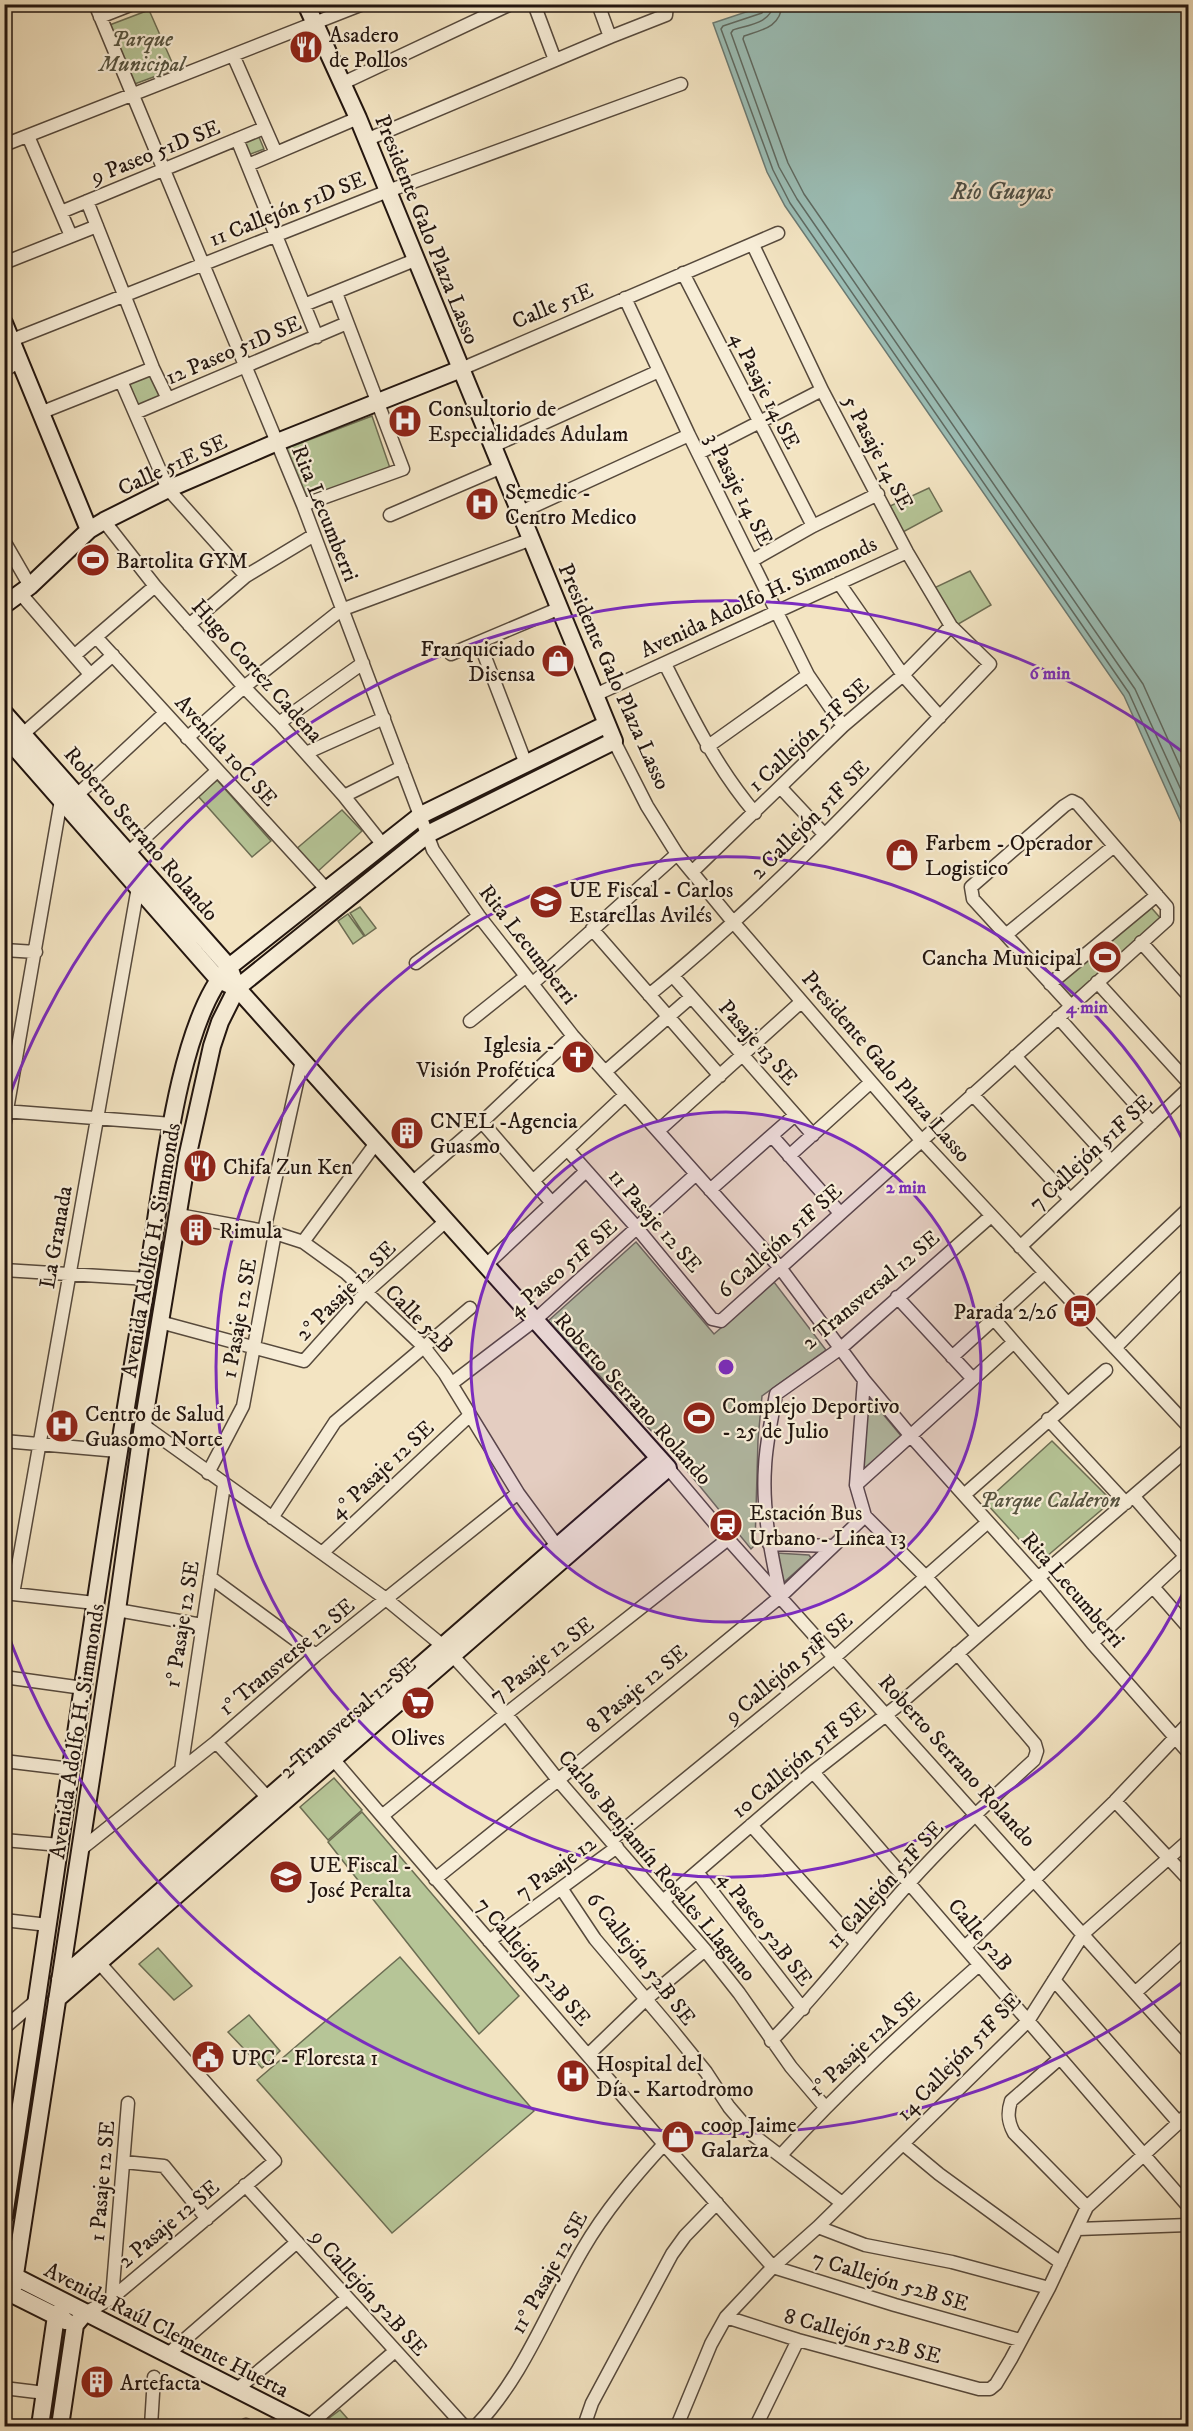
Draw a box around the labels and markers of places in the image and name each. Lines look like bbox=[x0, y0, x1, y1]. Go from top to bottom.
place label: Asadero de Pollos bbox=[329, 22, 408, 74]
restaurant icon: Asadero de Pollos bbox=[288, 29, 324, 65]
place label: Consultorio de Especialidades Adulam bbox=[428, 396, 628, 448]
hospital icon: Consultorio de Especialidades Adulam bbox=[387, 403, 423, 439]
place label: Semedic - Centro Medico bbox=[505, 479, 637, 531]
hospital icon: Semedic - Centro Medico bbox=[464, 486, 500, 522]
sports icon: Bartolita GYM bbox=[75, 542, 111, 578]
place label: Bartolita GYM bbox=[116, 548, 248, 575]
place label: Franquiciado Disensa bbox=[420, 636, 536, 688]
shop icon: Franquiciado Disensa bbox=[540, 643, 576, 679]
place label: Farbem - Operador Logistico bbox=[925, 830, 1094, 882]
shop icon: Farbem - Operador Logistico bbox=[884, 837, 920, 873]
place label: UE Fiscal - Carlos Estarellas Avilés bbox=[569, 877, 733, 929]
school or university icon: UE Fiscal - Carlos Estarellas Avilés bbox=[528, 884, 564, 920]
sports icon: Cancha Municipal bbox=[1087, 939, 1123, 975]
place label: Cancha Municipal bbox=[922, 945, 1082, 972]
place label: Iglesia - Visión Profética bbox=[415, 1032, 556, 1084]
church icon: Iglesia - Visión Profética bbox=[560, 1039, 596, 1075]
place label: CNEL -Agencia Guasmo bbox=[430, 1108, 578, 1160]
building icon: CNEL -Agencia Guasmo bbox=[389, 1115, 425, 1151]
restaurant icon: Chifa Zun Ken bbox=[182, 1148, 218, 1184]
place label: Chifa Zun Ken bbox=[223, 1154, 353, 1181]
building icon: Rimula bbox=[178, 1212, 214, 1248]
place label: Rimula bbox=[219, 1218, 283, 1245]
bus stop icon: Parada 2/26 bbox=[1062, 1293, 1098, 1329]
place label: Parada 2/26 bbox=[953, 1299, 1059, 1326]
centre of rings bbox=[716, 1357, 736, 1377]
place label: Complejo Deportivo - 25 de Julio bbox=[722, 1393, 900, 1445]
sports icon: Complejo Deportivo - 25 de Julio bbox=[681, 1400, 717, 1436]
place label: Centro de Salud Guasomo Norte bbox=[85, 1401, 225, 1453]
hospital icon: Centro de Salud Guasomo Norte bbox=[44, 1408, 80, 1444]
place label: Estación Bus Urbano - Linea 13 bbox=[749, 1500, 906, 1552]
station icon: Estación Bus Urbano - Linea 13 bbox=[708, 1507, 744, 1543]
supermarket icon: Olives bbox=[400, 1685, 436, 1721]
place label: Olives bbox=[391, 1725, 445, 1752]
place label: UE Fiscal - José Peralta bbox=[307, 1852, 412, 1904]
school or university icon: UE Fiscal - José Peralta bbox=[268, 1859, 304, 1895]
public building icon: UPC - Floresta 1 bbox=[190, 2039, 226, 2075]
place label: UPC - Floresta 1 bbox=[231, 2045, 378, 2072]
place label: Hospital del Día - Kartodromo bbox=[596, 2051, 754, 2103]
hospital icon: Hospital del Día - Kartodromo bbox=[555, 2058, 591, 2094]
place label: coop Jaime Galarza bbox=[701, 2112, 797, 2164]
shop icon: coop Jaime Galarza bbox=[660, 2119, 696, 2155]
building icon: Artefacta bbox=[79, 2364, 115, 2400]
place label: Artefacta bbox=[120, 2370, 201, 2397]

